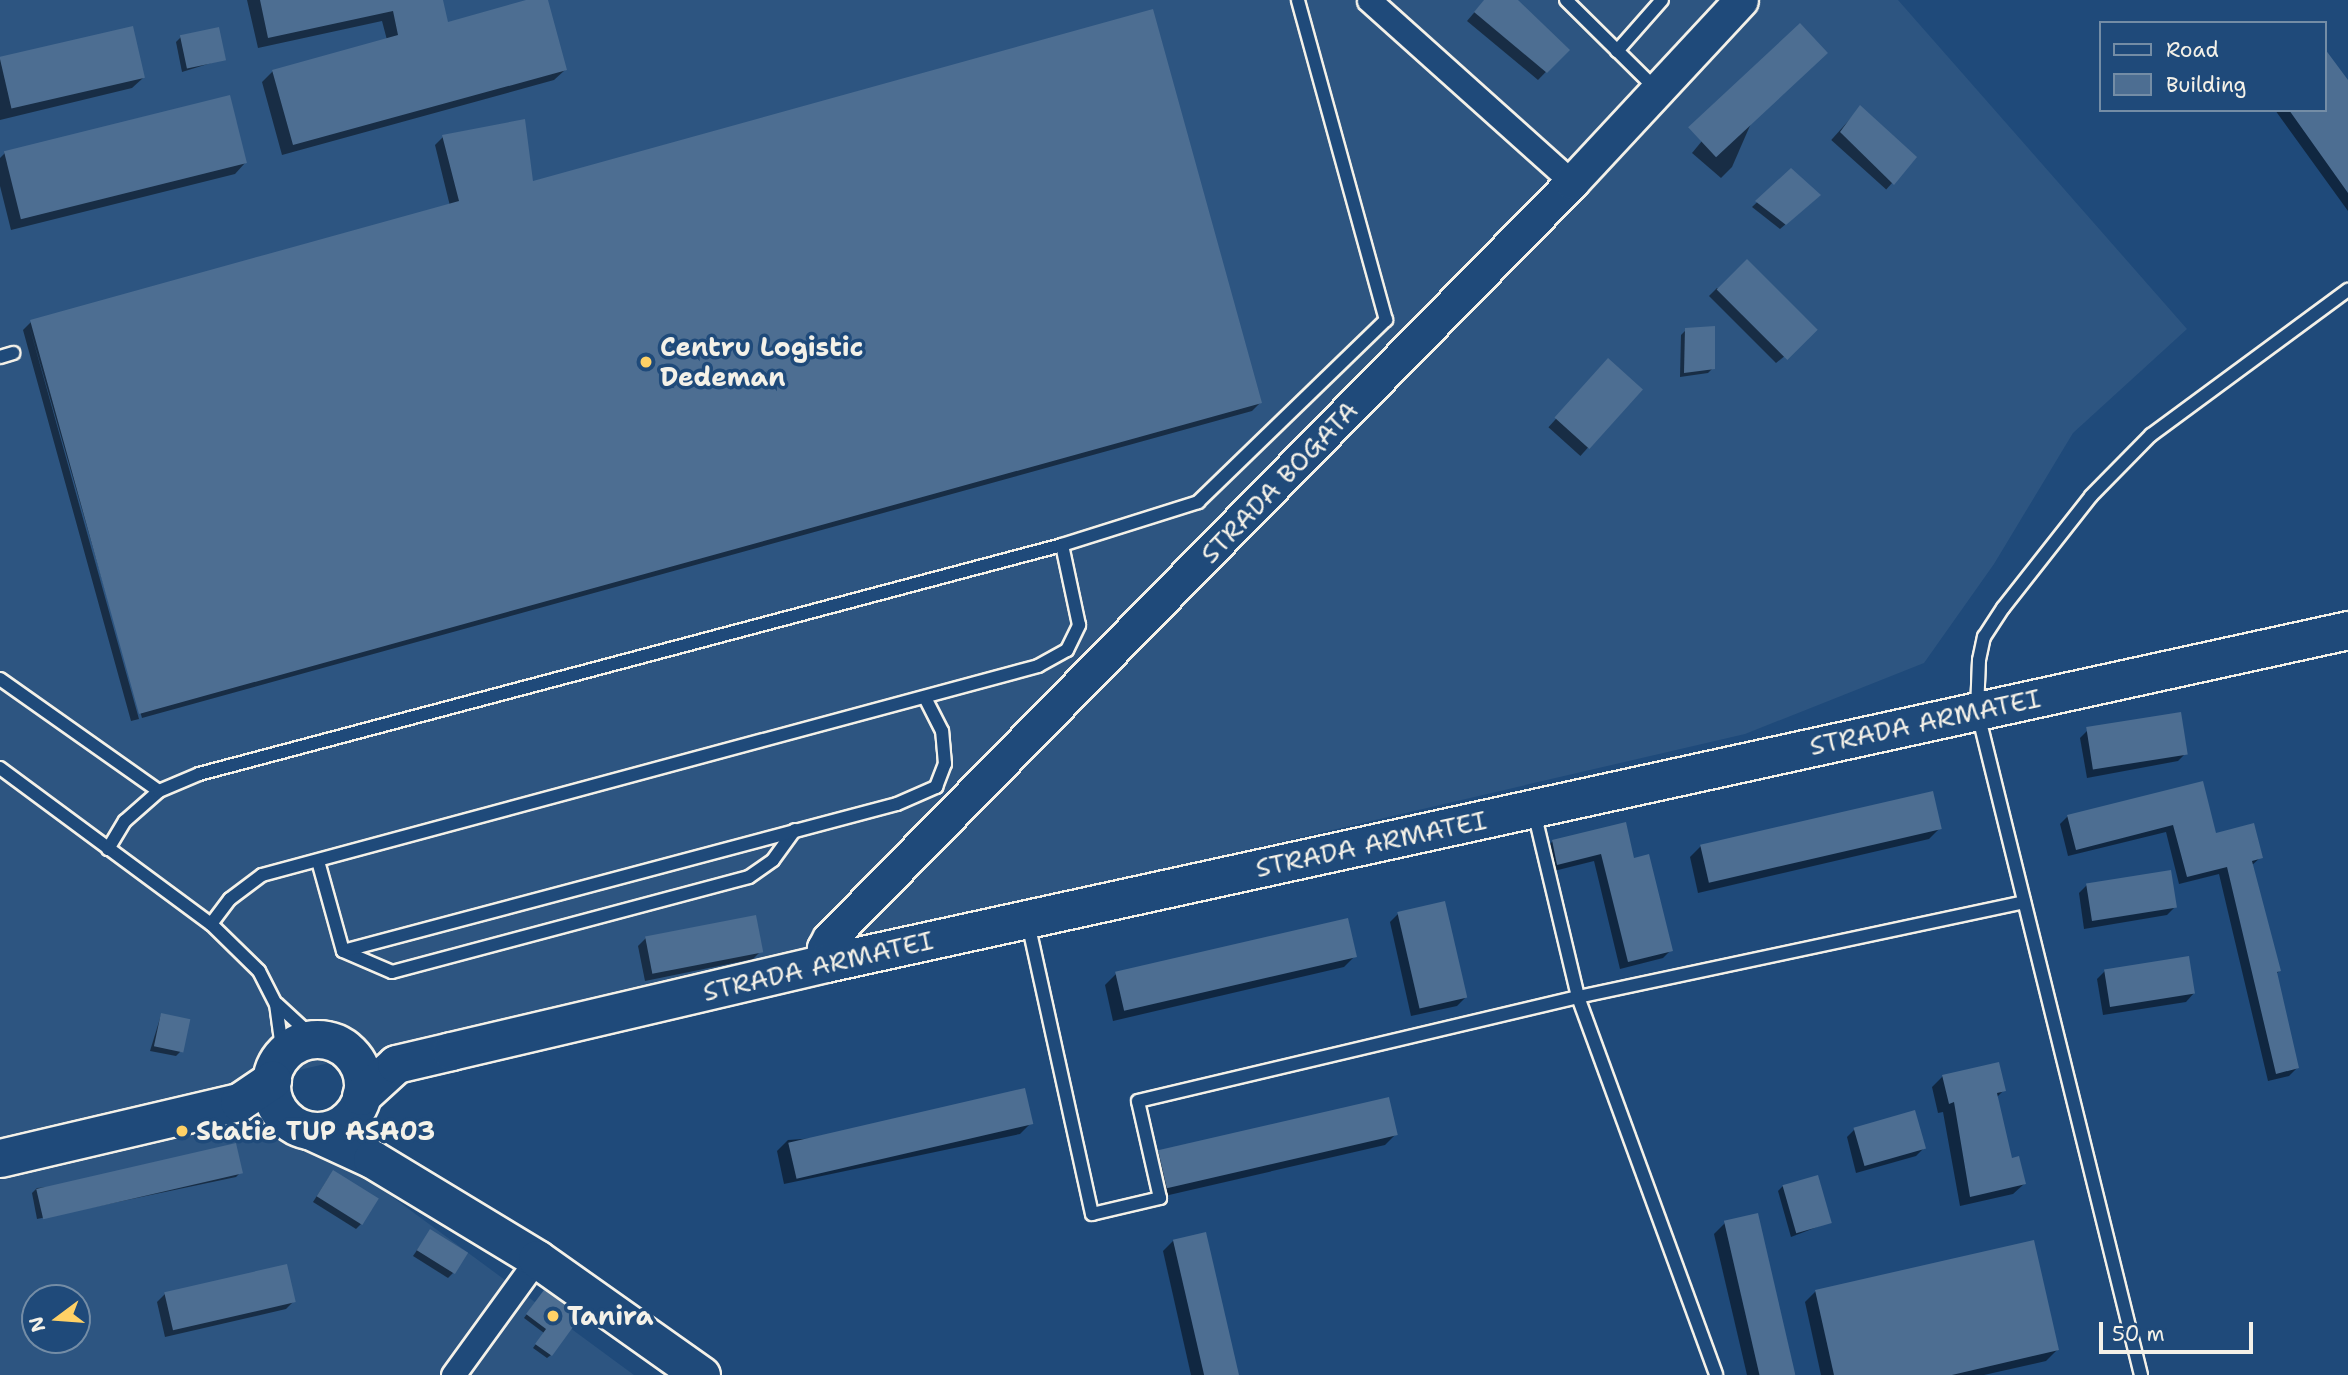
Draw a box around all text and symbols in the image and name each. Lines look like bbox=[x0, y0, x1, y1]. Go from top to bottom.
legend bbox=[2100, 21, 2327, 112]
text: Road bbox=[2166, 36, 2219, 64]
text: Building bbox=[2166, 71, 2246, 99]
place label: Centru Logistic Dedeman bbox=[660, 331, 863, 392]
marker: Centru Logistic Dedeman bbox=[638, 354, 654, 370]
street label: STRADA BOGATA bbox=[1194, 394, 1364, 570]
street label: STRADA ARMATEI bbox=[1807, 682, 2043, 762]
street label: STRADA ARMATEI bbox=[1253, 804, 1489, 884]
street label: STRADA ARMATEI bbox=[700, 924, 936, 1008]
place label: Statie TUP ASA03 bbox=[196, 1115, 435, 1147]
marker: Statie TUP ASA03 bbox=[174, 1123, 190, 1139]
north arrow bbox=[21, 1284, 91, 1354]
place label: Tanira bbox=[567, 1300, 653, 1332]
marker: Tanira bbox=[545, 1308, 561, 1324]
scale bar bbox=[2103, 1308, 2257, 1352]
text: N bbox=[23, 1314, 51, 1335]
text: 50 m bbox=[2112, 1320, 2165, 1348]

